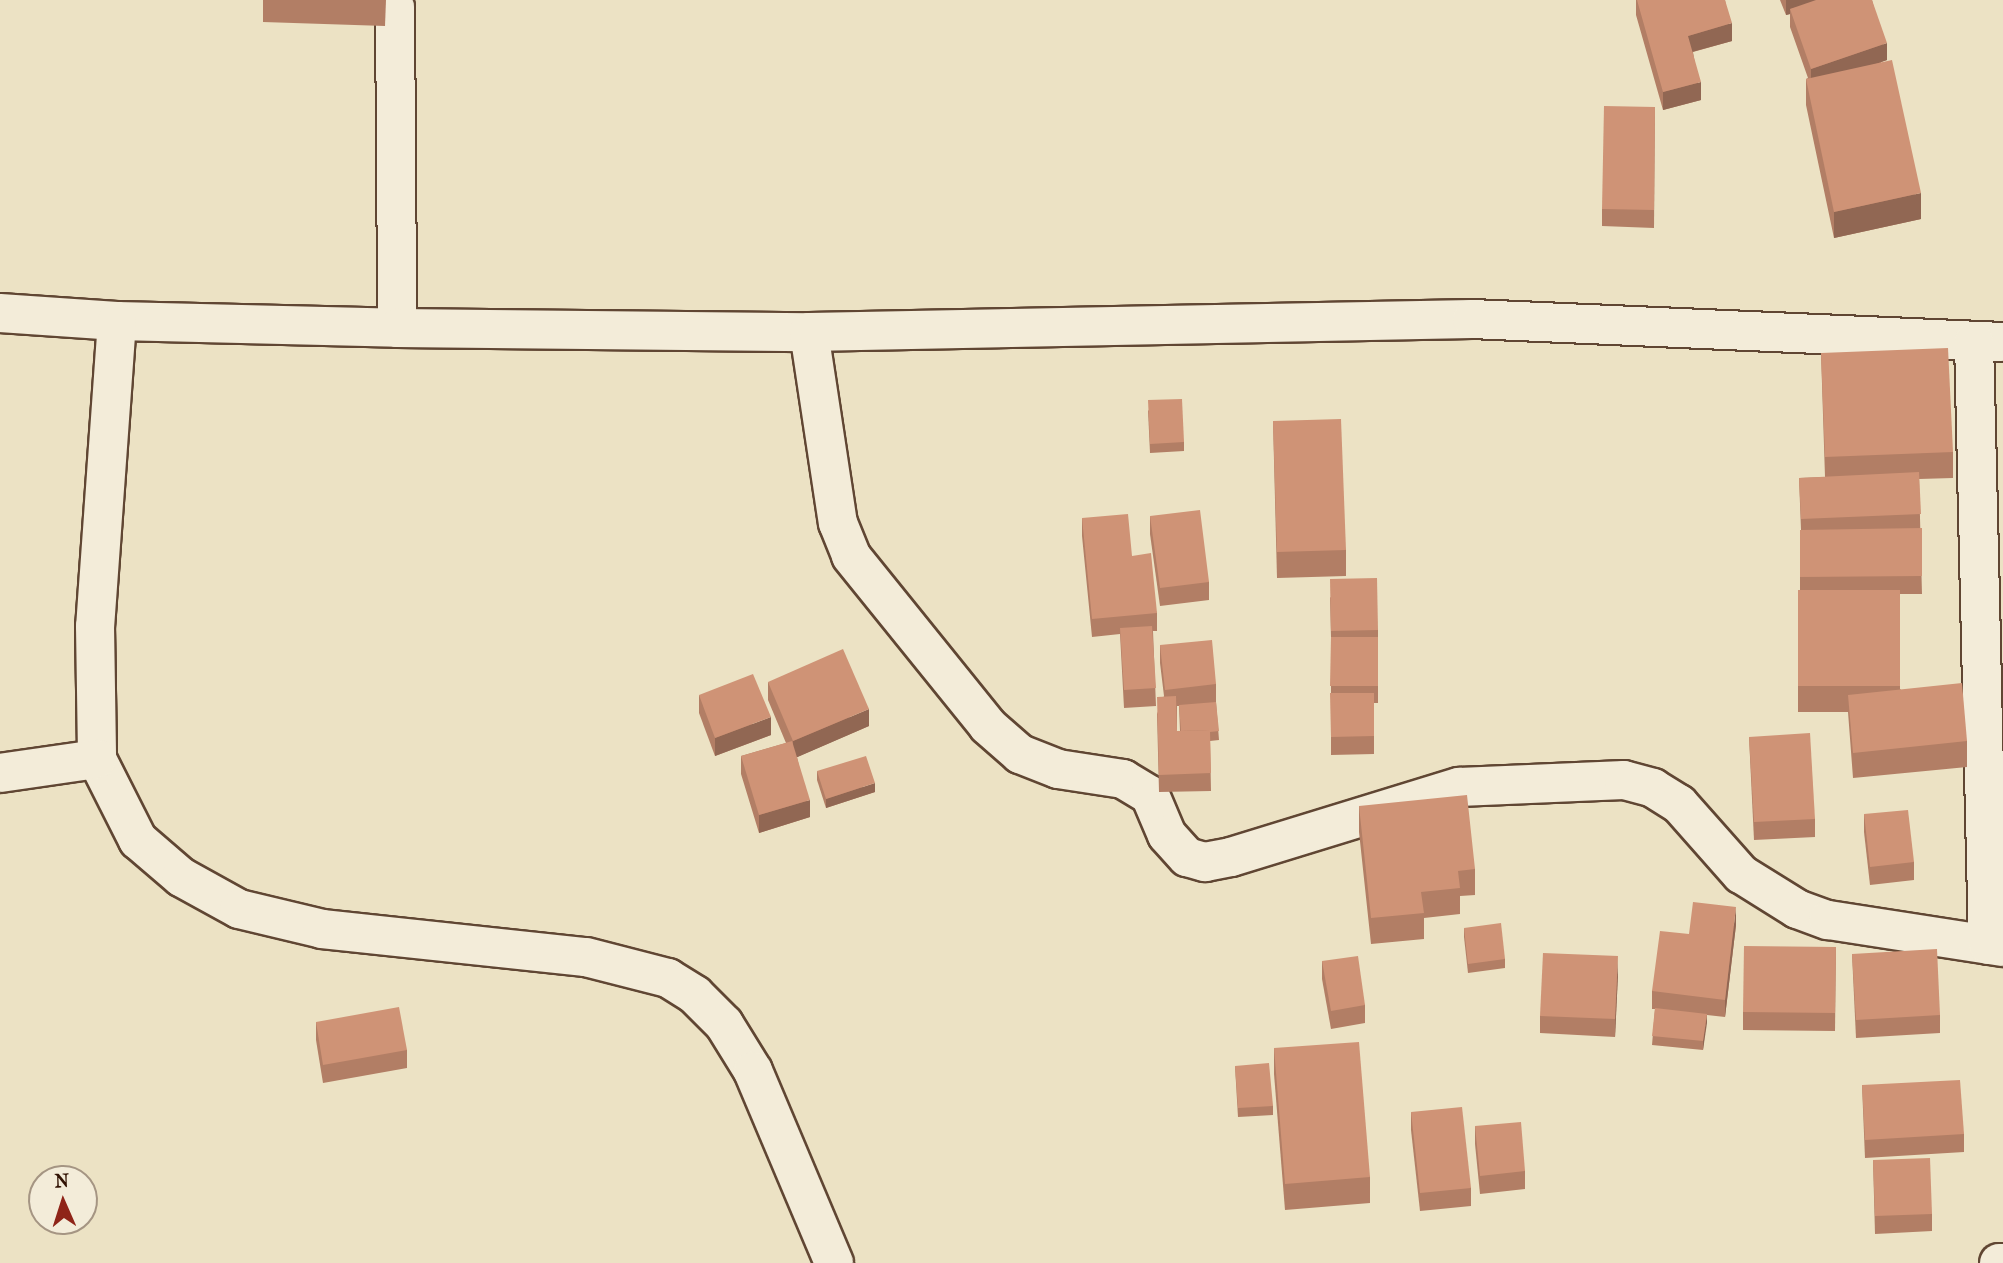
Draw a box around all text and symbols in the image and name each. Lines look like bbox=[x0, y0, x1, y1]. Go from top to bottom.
north arrow bbox=[28, 1165, 98, 1235]
text: N bbox=[54, 1170, 70, 1192]

